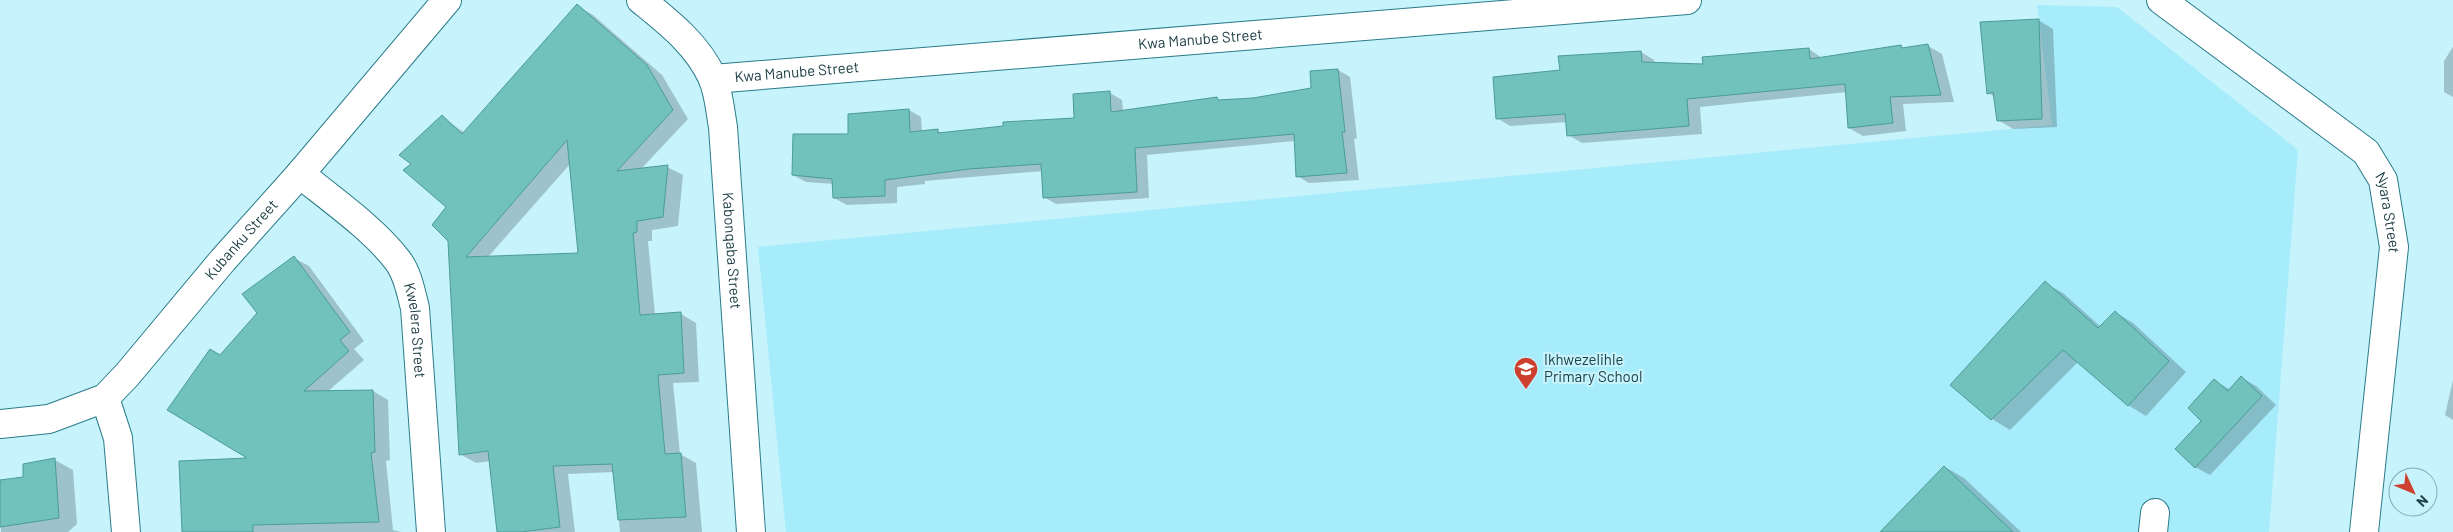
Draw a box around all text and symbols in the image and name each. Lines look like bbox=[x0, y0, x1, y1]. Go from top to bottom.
street label: Kwa Manube Street bbox=[1137, 24, 1263, 52]
street label: Kwa Manube Street bbox=[734, 57, 860, 85]
street label: Nyara Street bbox=[2372, 168, 2404, 254]
street label: Kabonqaba Street bbox=[720, 192, 746, 310]
street label: Kubanku Street bbox=[201, 195, 281, 283]
street label: Kwelera Street bbox=[401, 280, 430, 379]
place label: Ikhwezelihle Primary School bbox=[1544, 350, 1642, 385]
school or university icon: Ikhwezelihle Primary School bbox=[1513, 356, 1539, 390]
north arrow bbox=[2388, 467, 2438, 517]
text: N bbox=[2413, 492, 2432, 511]

